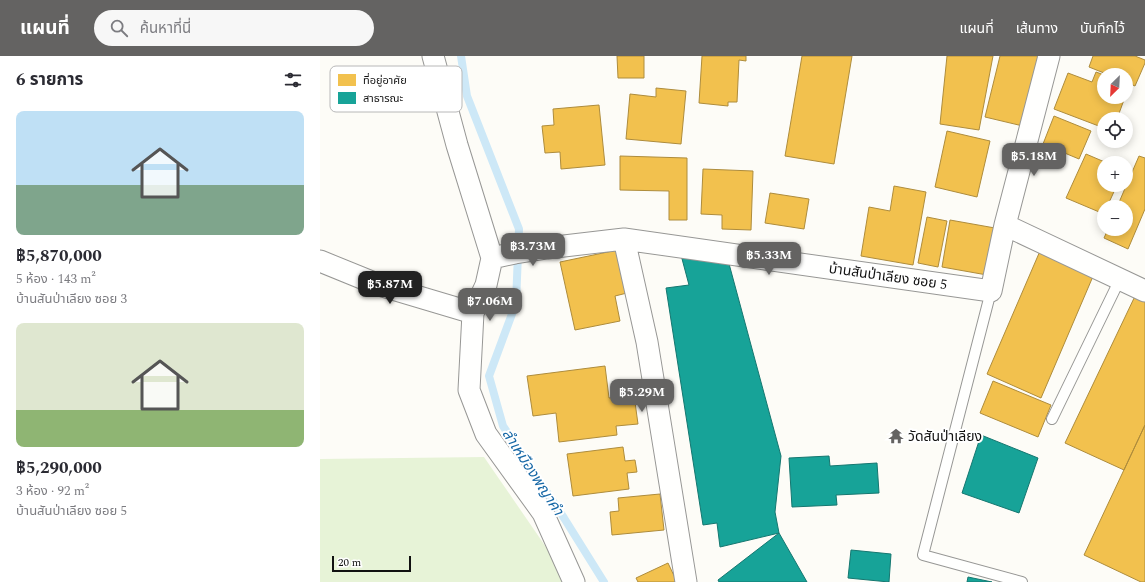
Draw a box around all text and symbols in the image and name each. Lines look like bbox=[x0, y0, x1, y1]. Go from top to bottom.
search box bbox=[94, 10, 374, 46]
text: แผนที่ bbox=[20, 14, 70, 43]
icon: search bbox=[108, 17, 130, 39]
text: ค้นหาที่นี่ bbox=[140, 17, 191, 40]
text: แผนที่ bbox=[960, 18, 994, 39]
text: เส้นทาง bbox=[1016, 18, 1058, 39]
text: บันทึกไว้ bbox=[1080, 18, 1125, 39]
legend bbox=[330, 66, 462, 112]
text: 6 รายการ bbox=[16, 67, 83, 93]
north arrow bbox=[1097, 68, 1133, 104]
map controls bbox=[1097, 68, 1133, 236]
icon: filters bbox=[282, 69, 304, 91]
text: ที่อยู่อาศัย bbox=[363, 72, 407, 89]
text: สาธารณะ bbox=[363, 90, 404, 107]
button: locate bbox=[1097, 112, 1133, 148]
icon: home bbox=[124, 137, 196, 209]
pin: ฿5.18M bbox=[1001, 143, 1067, 177]
text: ฿5.18M bbox=[1011, 146, 1057, 166]
button: + bbox=[1097, 156, 1133, 192]
button: − bbox=[1097, 200, 1133, 236]
pin: ฿3.73M bbox=[500, 233, 566, 267]
text: ฿3.73M bbox=[510, 236, 556, 256]
pin: ฿5.33M bbox=[736, 242, 802, 276]
text: ฿5,870,000 bbox=[16, 243, 102, 269]
text: ฿5.33M bbox=[746, 245, 792, 265]
street label: บ้านสันป่าเลียง ซอย 5 bbox=[827, 258, 949, 295]
text: 5 ห้อง · 143 m² bbox=[16, 269, 96, 289]
pin: ฿5.87M bbox=[357, 271, 423, 305]
text: ฿5.87M bbox=[367, 274, 413, 294]
pin: ฿7.06M bbox=[457, 288, 523, 322]
text: บ้านสันป่าเลียง ซอย 3 bbox=[16, 289, 127, 309]
text: ฿7.06M bbox=[467, 291, 513, 311]
icon: home bbox=[124, 349, 196, 421]
pin: ฿5.29M bbox=[609, 379, 675, 413]
text: ฿5.29M bbox=[619, 382, 665, 402]
water label: ลำเหมืองพญาคำ bbox=[496, 424, 570, 521]
place label: วัดสันป่าเลียง bbox=[908, 426, 982, 447]
temple icon: วัดสันป่าเลียง bbox=[887, 427, 905, 445]
text: ฿5,290,000 bbox=[16, 455, 102, 481]
text: 3 ห้อง · 92 m² bbox=[16, 481, 89, 501]
text: บ้านสันป่าเลียง ซอย 5 bbox=[16, 501, 127, 521]
scale bar bbox=[332, 554, 411, 573]
text: 20 m bbox=[338, 554, 361, 571]

